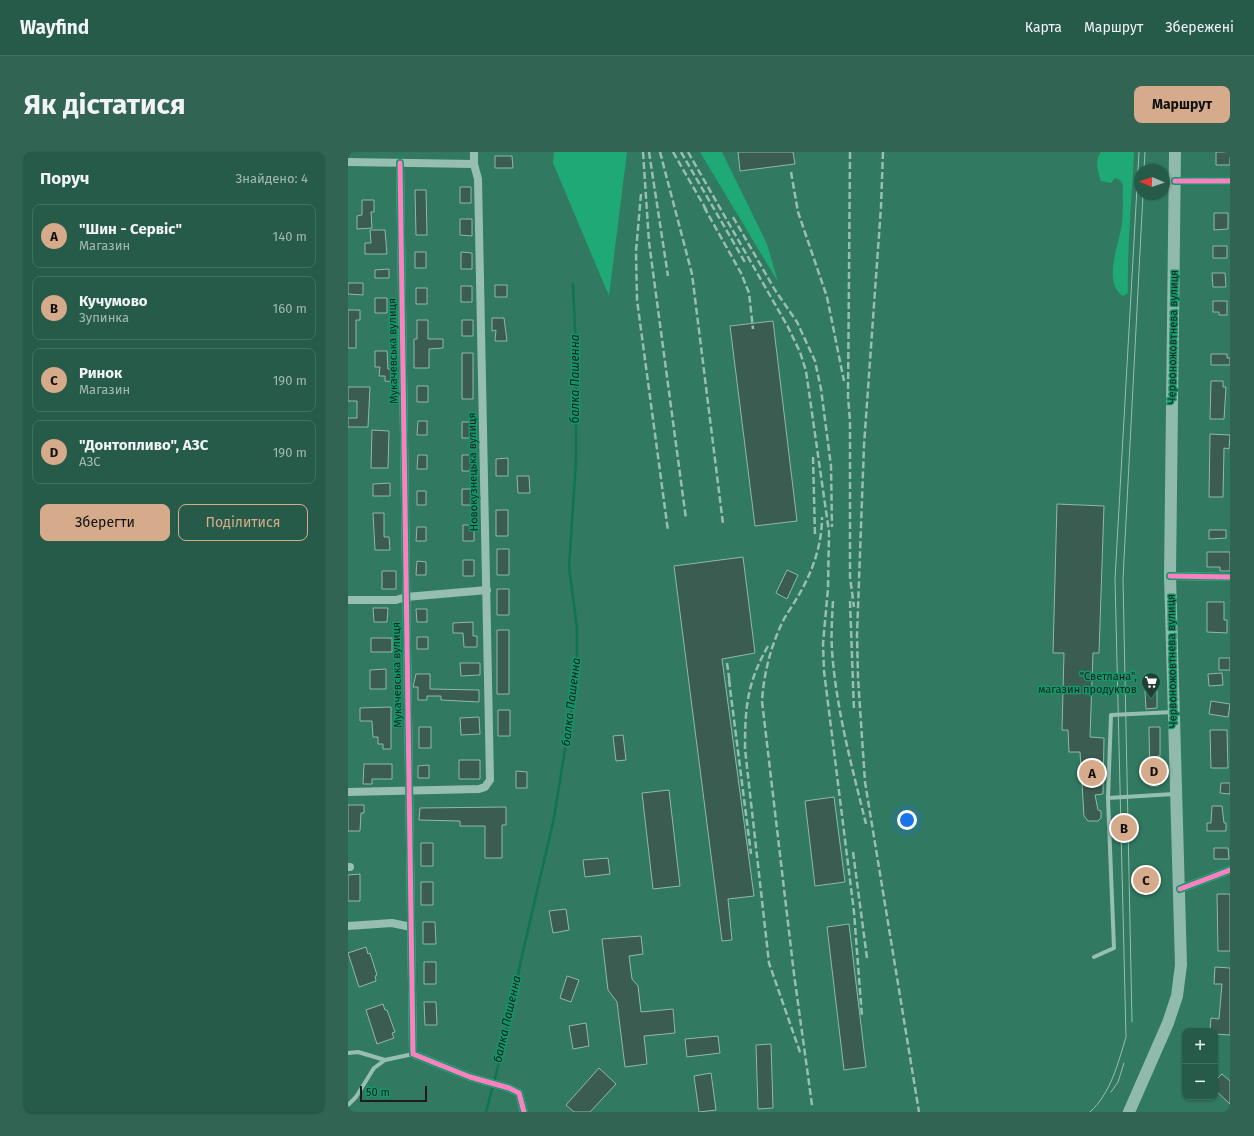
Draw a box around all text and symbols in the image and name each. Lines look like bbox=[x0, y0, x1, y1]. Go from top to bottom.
text: Wayfind bbox=[20, 16, 89, 39]
text: Карта bbox=[1025, 19, 1062, 36]
text: Маршрут bbox=[1084, 19, 1143, 36]
text: Збережені bbox=[1165, 19, 1234, 36]
button: Маршрут bbox=[1134, 86, 1230, 123]
text: Як дістатися bbox=[24, 88, 186, 121]
north arrow bbox=[1134, 164, 1170, 200]
text: Поруч bbox=[40, 168, 89, 189]
text: Знайдено: 4 bbox=[236, 171, 308, 186]
text: "Шин - Сервіс" bbox=[79, 220, 182, 238]
text: A bbox=[50, 229, 58, 244]
text: 140 m bbox=[273, 229, 307, 244]
text: Магазин bbox=[79, 238, 130, 253]
street label: Червоножовтнева вулиця bbox=[1165, 270, 1181, 404]
text: Кучумово bbox=[79, 292, 148, 310]
street label: Мукачевська вулиця bbox=[386, 298, 400, 404]
text: B bbox=[50, 301, 58, 316]
text: 160 m bbox=[273, 301, 307, 316]
text: Зупинка bbox=[79, 310, 129, 325]
water label: балка Пашенна bbox=[568, 334, 582, 424]
text: Ринок bbox=[79, 364, 122, 382]
text: C bbox=[50, 373, 58, 388]
text: 190 m bbox=[273, 373, 307, 388]
text: Магазин bbox=[79, 382, 130, 397]
street label: Новокузнецька вулиця bbox=[465, 412, 481, 532]
text: "Донтопливо", АЗС bbox=[79, 436, 208, 454]
text: D bbox=[50, 445, 58, 460]
text: 190 m bbox=[273, 445, 307, 460]
text: АЗС bbox=[79, 454, 101, 469]
button: Зберегти bbox=[40, 504, 170, 541]
button: Поділитися bbox=[178, 504, 308, 541]
street label: Червоножовтнева вулиця bbox=[1164, 594, 1180, 728]
street label: Мукачевська вулиця bbox=[390, 622, 404, 728]
water label: балка Пашенна bbox=[559, 657, 583, 747]
place label: "Светлана", магазин продуктов bbox=[1038, 670, 1137, 696]
supermarket icon: "Светлана", магазин продуктов bbox=[1140, 671, 1162, 699]
pin: D bbox=[1141, 756, 1167, 786]
pin: A bbox=[1079, 758, 1105, 788]
your location bbox=[897, 810, 917, 830]
pin: B bbox=[1111, 813, 1137, 843]
pin: C bbox=[1133, 865, 1159, 895]
water label: балка Пашенна bbox=[490, 974, 524, 1064]
map controls bbox=[1182, 1028, 1218, 1100]
button: + bbox=[1182, 1028, 1218, 1064]
button: − bbox=[1182, 1064, 1218, 1100]
scale bar bbox=[360, 1084, 427, 1103]
text: 50 m bbox=[366, 1086, 390, 1099]

